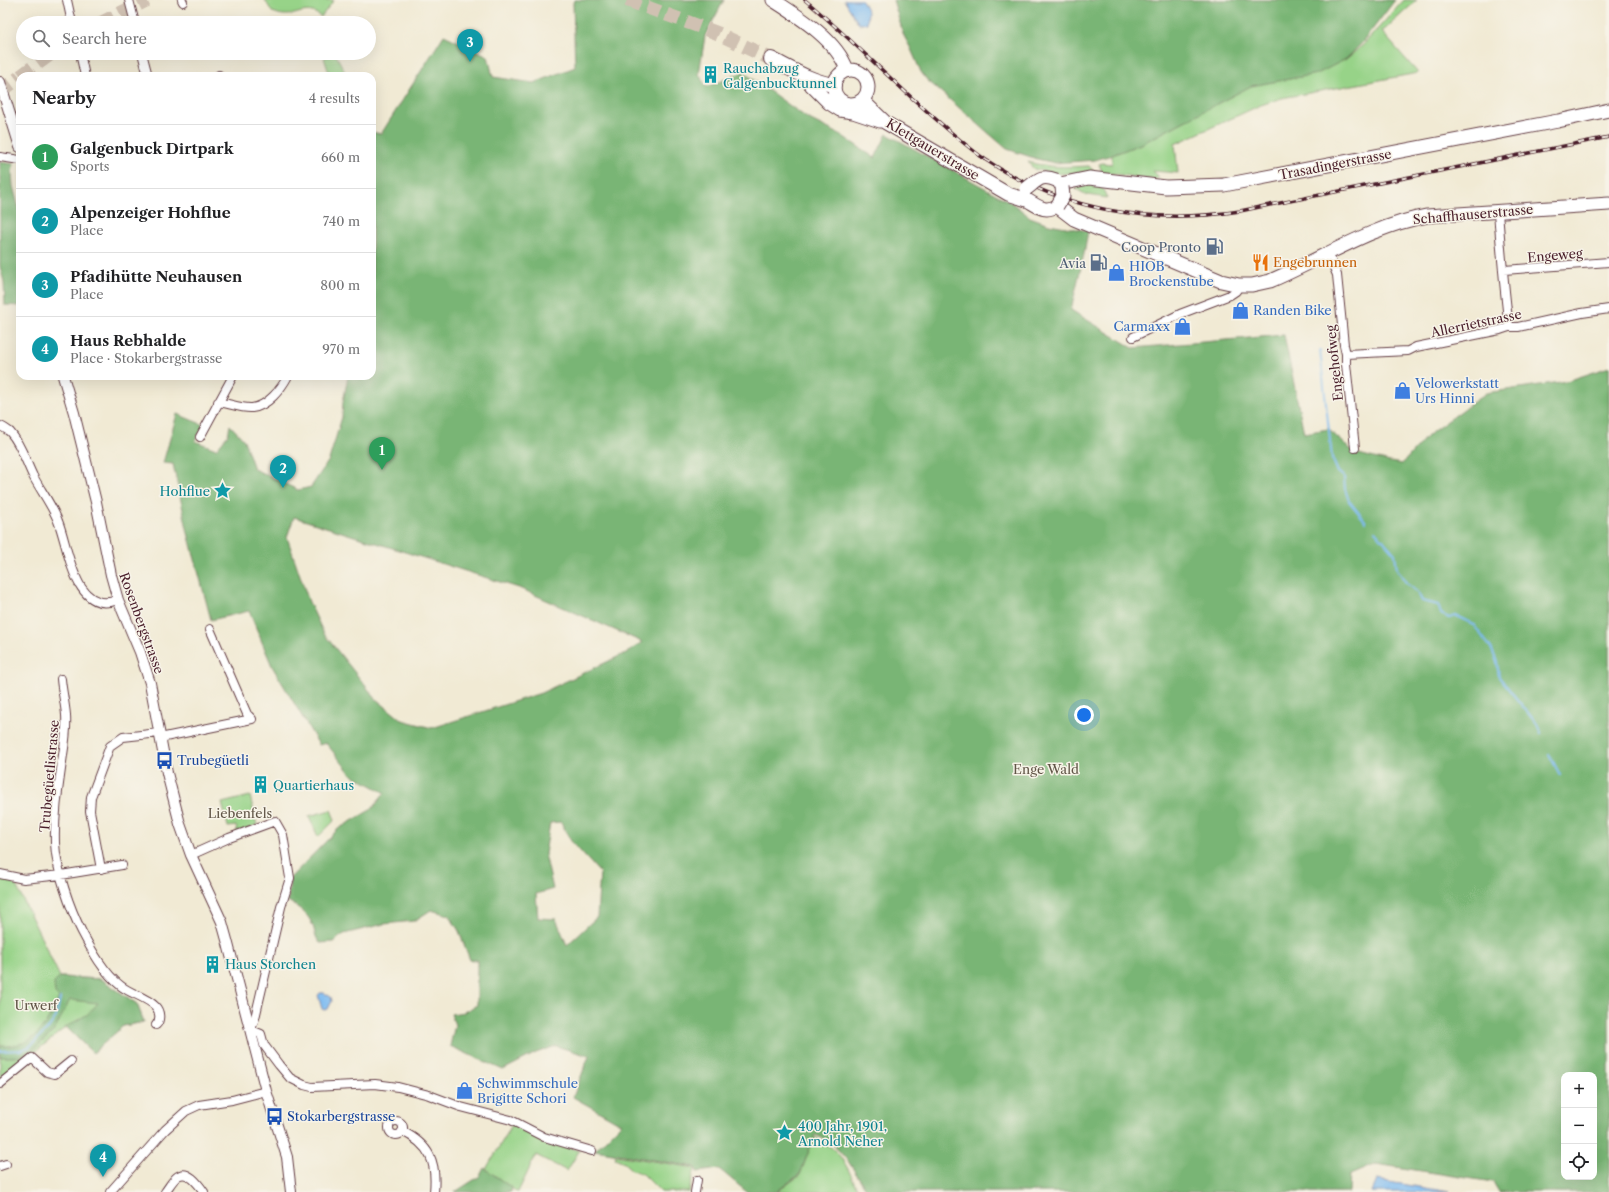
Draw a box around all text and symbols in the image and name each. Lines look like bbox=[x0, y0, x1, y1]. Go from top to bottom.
search box bbox=[16, 16, 376, 60]
icon: search bbox=[30, 27, 52, 49]
text: Search here bbox=[62, 29, 147, 48]
pin: 3 bbox=[457, 29, 483, 62]
place label: Rauchabzug Galgenbucktunnel bbox=[723, 60, 837, 91]
building icon: Rauchabzug Galgenbucktunnel bbox=[700, 65, 720, 85]
text: Nearby bbox=[32, 88, 96, 108]
text: 4 results bbox=[309, 90, 360, 106]
street label: Klettgauerstrasse bbox=[883, 115, 983, 183]
text: Galgenbuck Dirtpark bbox=[70, 139, 234, 158]
street label: Trasadingerstrasse bbox=[1277, 145, 1393, 183]
text: 1 bbox=[42, 149, 48, 165]
text: 660 m bbox=[321, 149, 360, 165]
text: Sports bbox=[70, 158, 109, 174]
street label: Schaffhauserstrasse bbox=[1412, 201, 1534, 227]
text: Alpenzeiger Hohflue bbox=[70, 203, 231, 222]
text: 2 bbox=[41, 213, 49, 229]
text: 740 m bbox=[323, 213, 360, 229]
text: Place bbox=[70, 222, 103, 238]
fuel station icon: Coop Pronto bbox=[1204, 237, 1224, 257]
place label: Coop Pronto bbox=[1121, 239, 1201, 255]
street label: Engeweg bbox=[1527, 245, 1583, 265]
restaurant icon: Engebrunnen bbox=[1250, 252, 1270, 272]
fuel station icon: Avia bbox=[1089, 253, 1109, 273]
place label: Engebrunnen bbox=[1273, 254, 1357, 270]
place label: Avia bbox=[1058, 255, 1086, 271]
place label: HIOB Brockenstube bbox=[1129, 258, 1214, 289]
shop icon: HIOB Brockenstube bbox=[1106, 263, 1126, 283]
text: Pfadihütte Neuhausen bbox=[70, 267, 242, 286]
text: 3 bbox=[41, 277, 49, 293]
text: 800 m bbox=[320, 277, 360, 293]
text: Place bbox=[70, 286, 103, 302]
shop icon: Randen Bike bbox=[1230, 300, 1250, 320]
place label: Randen Bike bbox=[1253, 302, 1332, 318]
street label: Allerrietstrasse bbox=[1428, 306, 1523, 341]
shop icon: Carmaxx bbox=[1173, 316, 1193, 336]
place label: Carmaxx bbox=[1114, 318, 1170, 334]
street label: Engehofweg bbox=[1322, 324, 1346, 402]
text: Haus Rebhalde bbox=[70, 331, 186, 350]
text: 4 bbox=[41, 341, 49, 357]
text: 970 m bbox=[322, 341, 360, 357]
text: Place · Stokarbergstrasse bbox=[70, 350, 222, 366]
place label: Velowerkstatt Urs Hinni bbox=[1414, 375, 1499, 406]
shop icon: Velowerkstatt Urs Hinni bbox=[1392, 380, 1412, 400]
pin: 1 bbox=[369, 437, 395, 470]
pin: 2 bbox=[270, 455, 296, 488]
place icon: Hohflue bbox=[213, 481, 233, 501]
place label: Hohflue bbox=[160, 483, 210, 499]
street label: Rosenbergstrasse bbox=[116, 570, 168, 676]
your location bbox=[1074, 705, 1094, 725]
street label: Trubegüetlistrasse bbox=[36, 719, 62, 833]
bus stop icon: Trubegüetli bbox=[154, 750, 174, 770]
place label: Trubegüetli bbox=[177, 752, 249, 768]
park label: Enge Wald bbox=[1013, 761, 1079, 777]
building icon: Quartierhaus bbox=[250, 775, 270, 795]
place label: Quartierhaus bbox=[273, 777, 354, 793]
park label: Liebenfels bbox=[208, 805, 272, 821]
building icon: Haus Storchen bbox=[202, 954, 222, 974]
place label: Haus Storchen bbox=[225, 956, 316, 972]
park label: Urwerf bbox=[15, 997, 59, 1013]
map controls bbox=[1561, 1072, 1597, 1180]
button: + bbox=[1561, 1072, 1597, 1108]
place label: Schwimmschule Brigitte Schori bbox=[477, 1075, 578, 1106]
shop icon: Schwimmschule Brigitte Schori bbox=[454, 1080, 474, 1100]
bus stop icon: Stokarbergstrasse bbox=[264, 1106, 284, 1126]
place label: Stokarbergstrasse bbox=[287, 1108, 395, 1124]
button: − bbox=[1561, 1108, 1597, 1144]
place label: 400 Jahr, 1901, Arnold Neher bbox=[797, 1118, 887, 1149]
place icon: 400 Jahr, 1901, Arnold Neher bbox=[775, 1123, 795, 1143]
pin: 4 bbox=[90, 1144, 116, 1177]
button: locate bbox=[1561, 1144, 1597, 1180]

